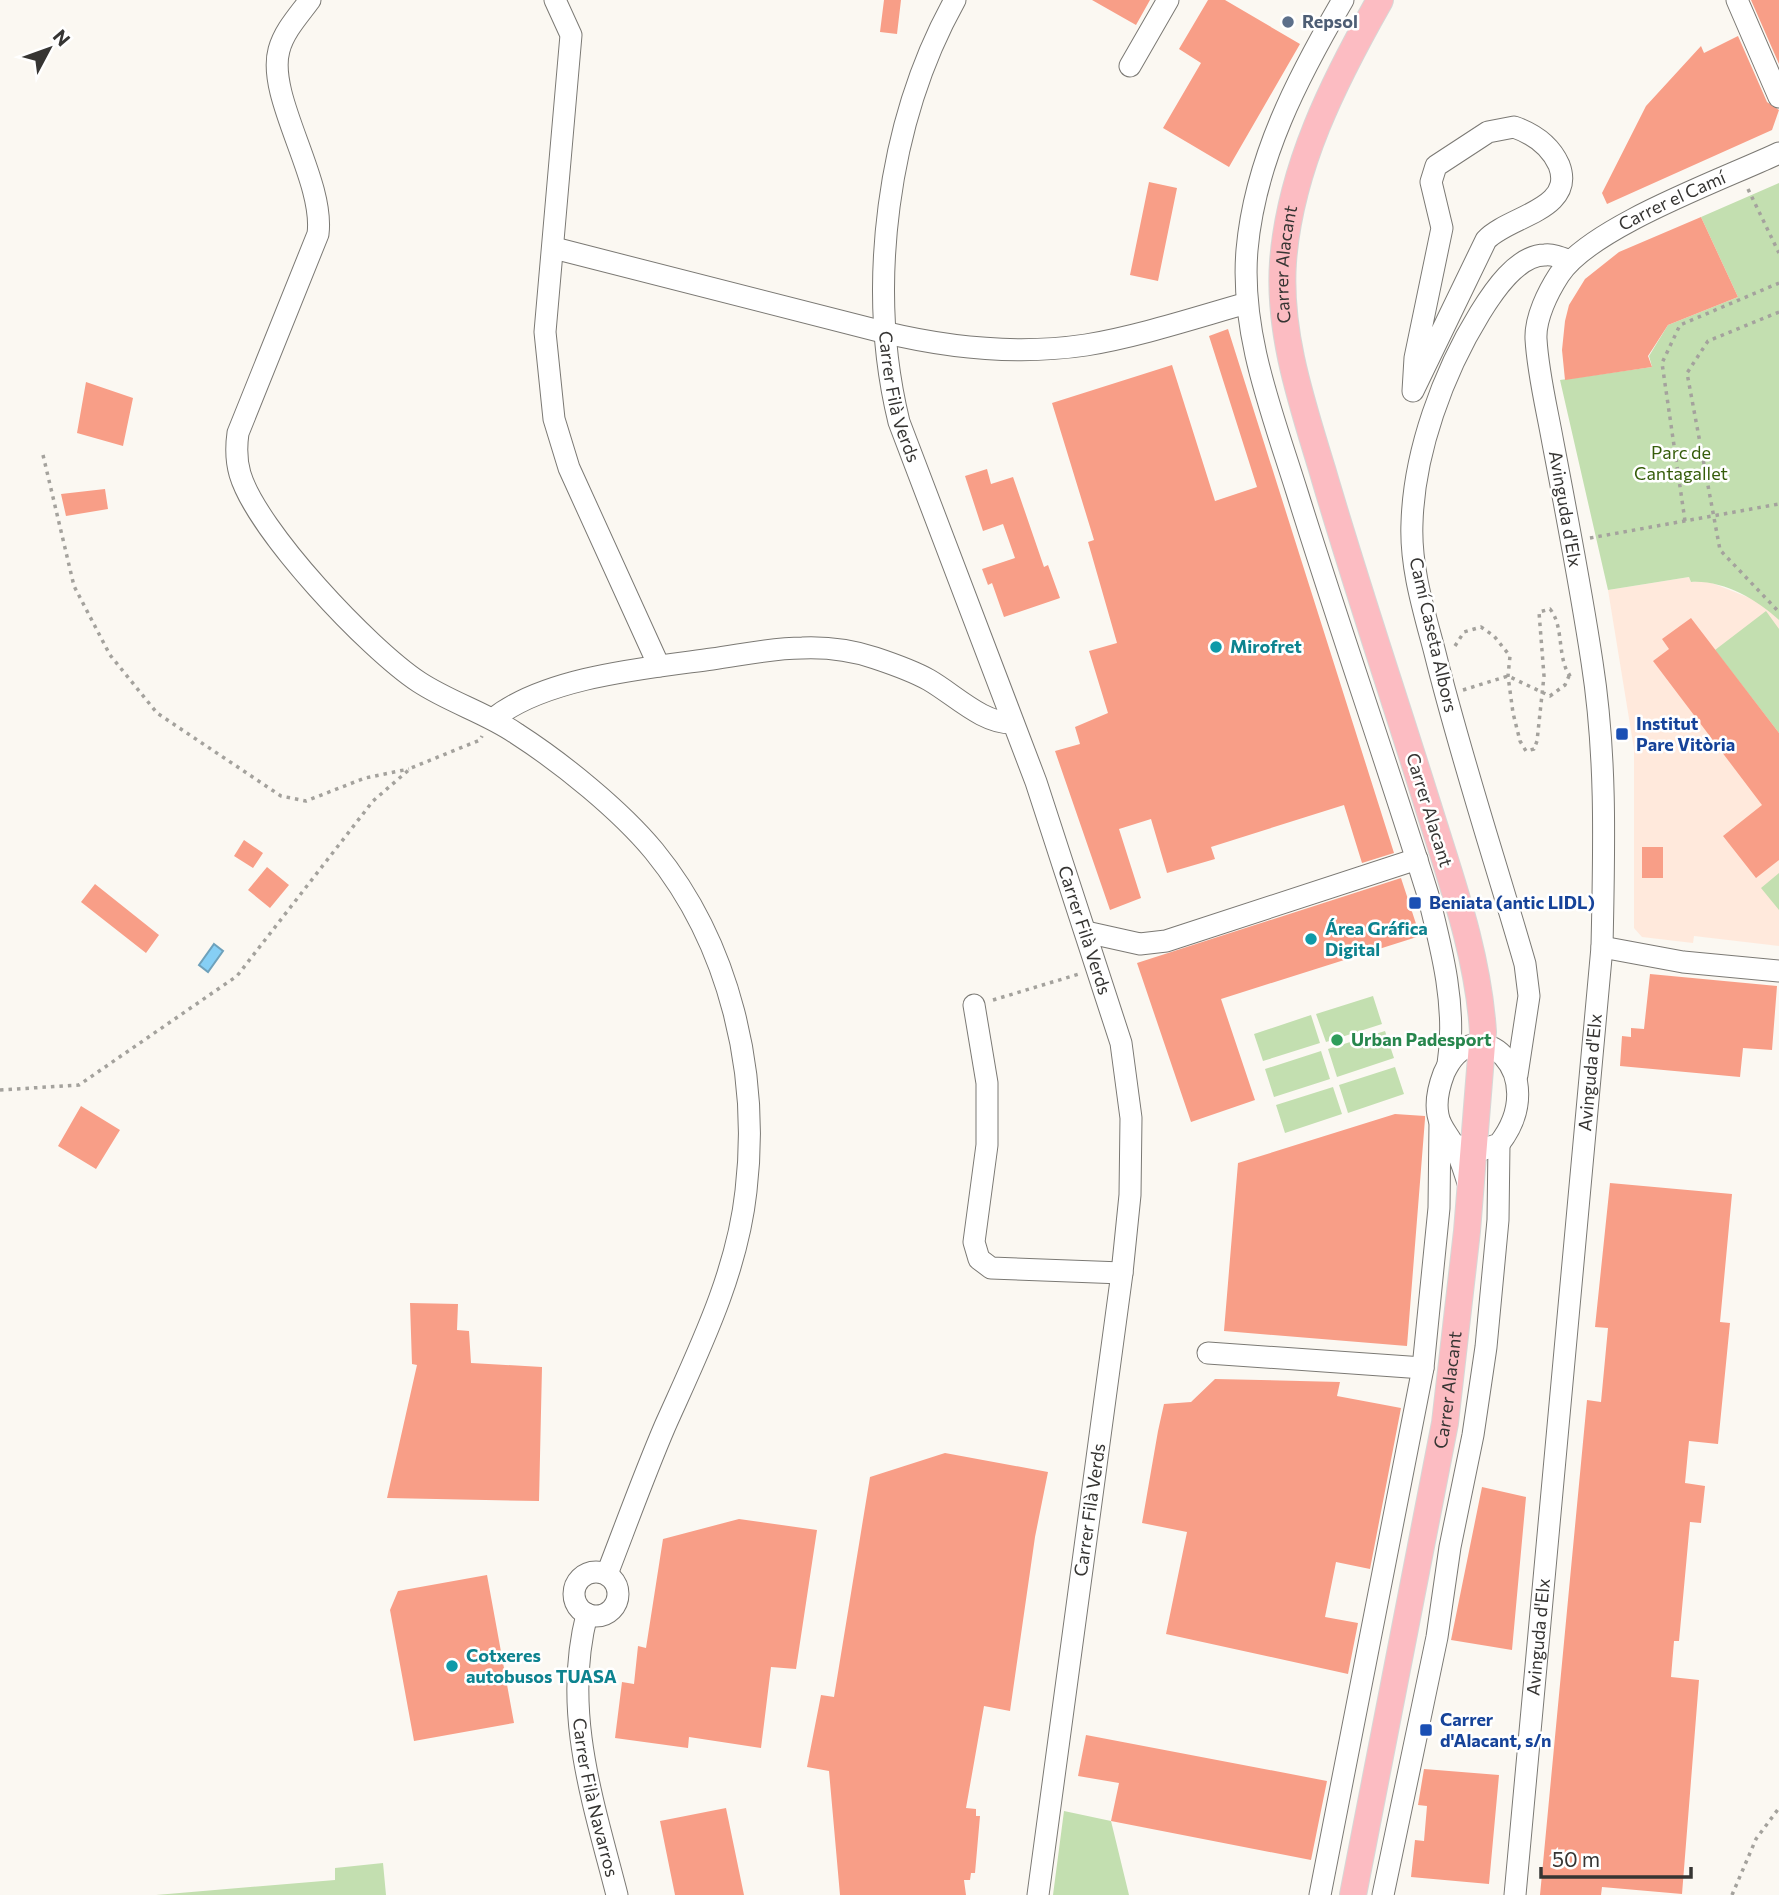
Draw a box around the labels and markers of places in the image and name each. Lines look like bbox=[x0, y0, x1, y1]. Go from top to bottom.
place label: Repsol bbox=[1302, 10, 1358, 32]
marker: Repsol bbox=[1280, 14, 1296, 30]
place label: Mirofret bbox=[1230, 635, 1302, 657]
marker: Mirofret bbox=[1208, 639, 1224, 655]
place label: Institut Pare Vitòria bbox=[1636, 712, 1735, 755]
marker: Institut Pare Vitòria bbox=[1614, 726, 1630, 742]
place label: Beniata (antic LIDL) bbox=[1429, 891, 1595, 913]
marker: Beniata (antic LIDL) bbox=[1407, 895, 1423, 911]
place label: Área Gráfica Digital bbox=[1325, 917, 1428, 960]
marker: Área Gráfica Digital bbox=[1303, 931, 1319, 947]
place label: Urban Padesport bbox=[1351, 1028, 1492, 1050]
marker: Urban Padesport bbox=[1329, 1032, 1345, 1048]
place label: Cotxeres autobusos TUASA bbox=[466, 1644, 617, 1687]
marker: Cotxeres autobusos TUASA bbox=[444, 1658, 460, 1674]
place label: Carrer d'Alacant, s/n bbox=[1440, 1708, 1551, 1751]
marker: Carrer d'Alacant, s/n bbox=[1418, 1722, 1434, 1738]

